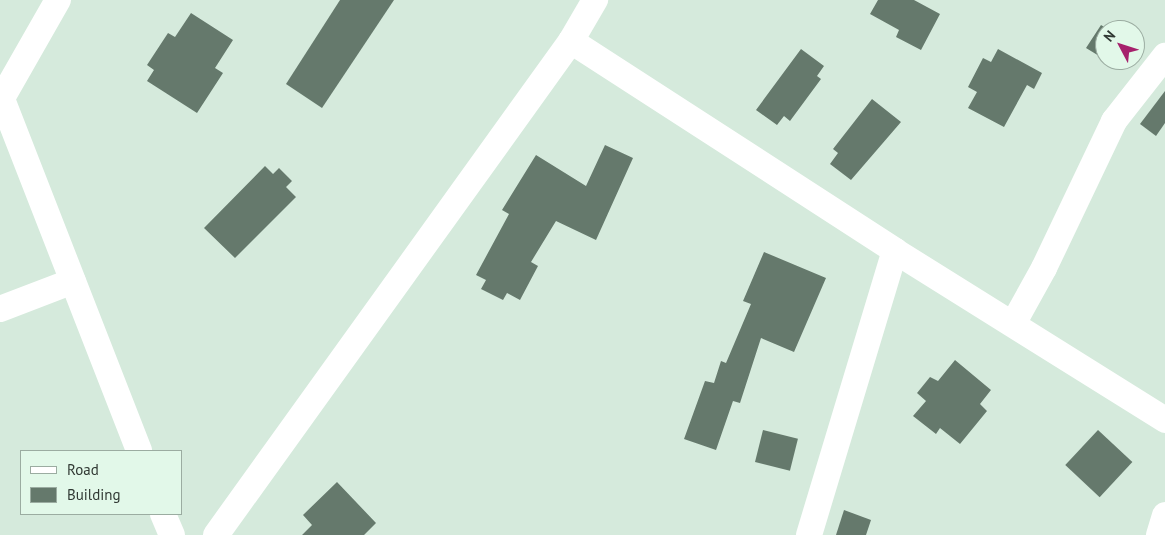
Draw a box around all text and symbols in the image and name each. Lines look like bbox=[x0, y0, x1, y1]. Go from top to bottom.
north arrow bbox=[1095, 20, 1145, 70]
text: N bbox=[1099, 27, 1119, 45]
legend bbox=[20, 450, 182, 515]
text: Road bbox=[67, 460, 99, 479]
text: Building bbox=[67, 485, 121, 504]

